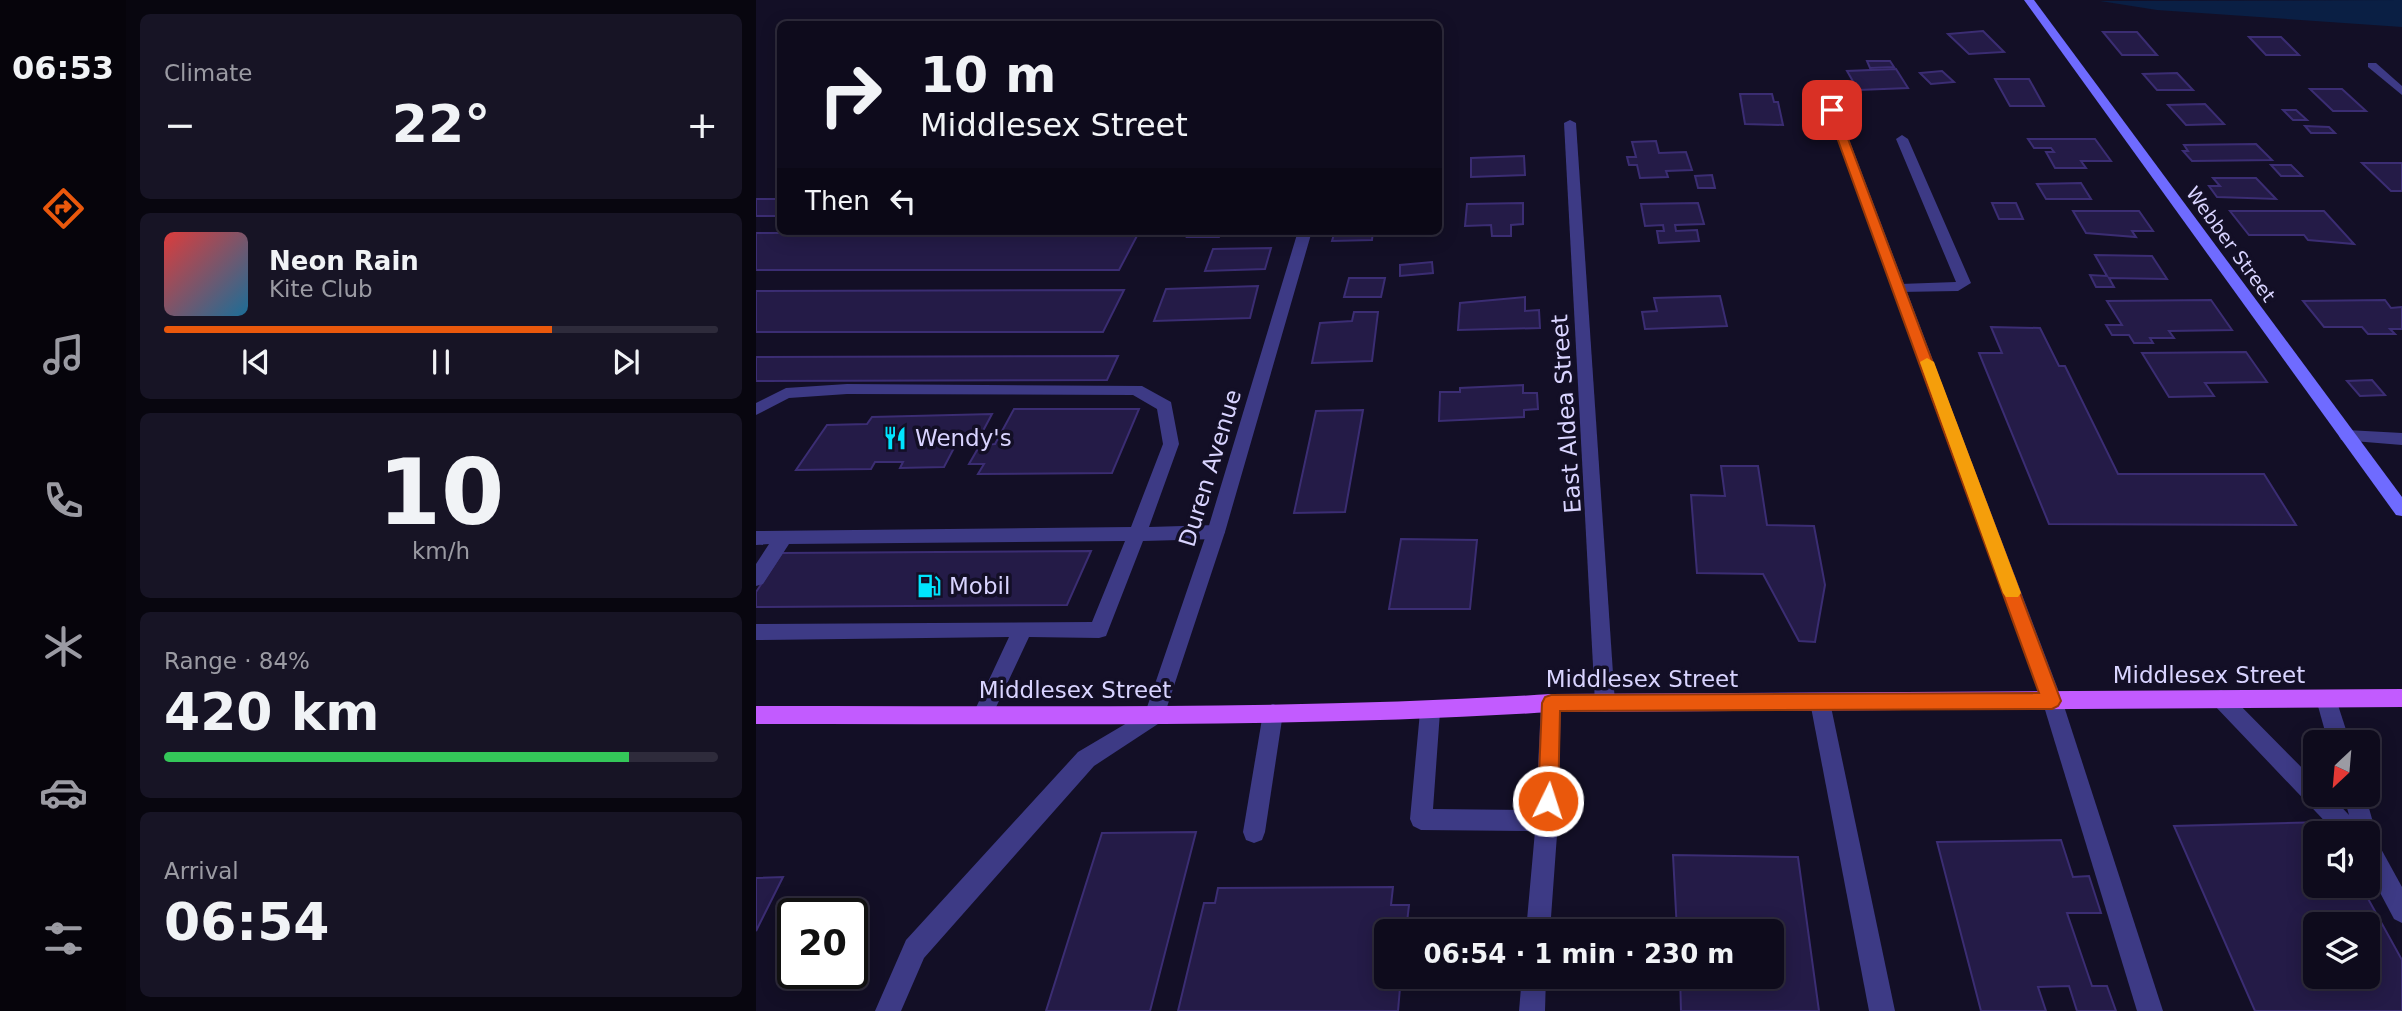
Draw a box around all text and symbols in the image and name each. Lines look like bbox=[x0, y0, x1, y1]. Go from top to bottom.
text: 10 m bbox=[920, 47, 1056, 104]
text: 06:53 bbox=[12, 49, 114, 87]
icon: right bbox=[805, 49, 896, 140]
text: Climate bbox=[164, 60, 253, 86]
pin bbox=[1802, 80, 1862, 140]
icon: arrive bbox=[1813, 91, 1851, 129]
text: 22° bbox=[392, 94, 490, 154]
text: − bbox=[164, 103, 196, 147]
text: + bbox=[686, 103, 718, 147]
text: Middlesex Street bbox=[920, 106, 1188, 144]
icon: left bbox=[884, 182, 922, 220]
street label: Webber Street bbox=[2182, 182, 2280, 306]
icon: directions bbox=[39, 184, 88, 233]
text: Then bbox=[805, 186, 870, 216]
text: Neon Rain bbox=[269, 246, 419, 276]
text: Kite Club bbox=[269, 276, 373, 302]
street label: East Aldea Street bbox=[1546, 314, 1586, 514]
icon: music bbox=[39, 330, 88, 379]
icon: previous bbox=[237, 343, 275, 381]
icon: pause bbox=[422, 343, 460, 381]
icon: next bbox=[607, 343, 645, 381]
street label: Duren Avenue bbox=[1174, 386, 1246, 550]
restaurant icon: Wendy's bbox=[881, 424, 909, 452]
place label: Wendy's bbox=[915, 425, 1012, 451]
text: 10 bbox=[378, 440, 504, 545]
icon: phone bbox=[39, 476, 88, 525]
text: km/h bbox=[412, 538, 470, 564]
fuel station icon: Mobil bbox=[915, 572, 943, 600]
place label: Mobil bbox=[949, 573, 1010, 599]
icon: climate bbox=[39, 622, 88, 671]
text: Range · 84% bbox=[164, 648, 310, 674]
street label: Middlesex Street bbox=[2113, 662, 2305, 688]
street label: Middlesex Street bbox=[1546, 666, 1738, 692]
street label: Middlesex Street bbox=[979, 677, 1171, 703]
text: 420 km bbox=[164, 682, 379, 742]
north arrow bbox=[2303, 730, 2380, 807]
map controls bbox=[2303, 730, 2380, 989]
position arrow bbox=[1511, 764, 1585, 838]
icon: car bbox=[39, 768, 88, 817]
button: sound bbox=[2303, 821, 2380, 898]
text: Arrival bbox=[164, 858, 239, 884]
text: 06:54 bbox=[164, 892, 330, 952]
speed limit sign: 20 bbox=[777, 898, 868, 989]
button: layers bbox=[2303, 912, 2380, 989]
icon: filters bbox=[39, 914, 88, 963]
text: 06:54 · 1 min · 230 m bbox=[1424, 939, 1734, 969]

